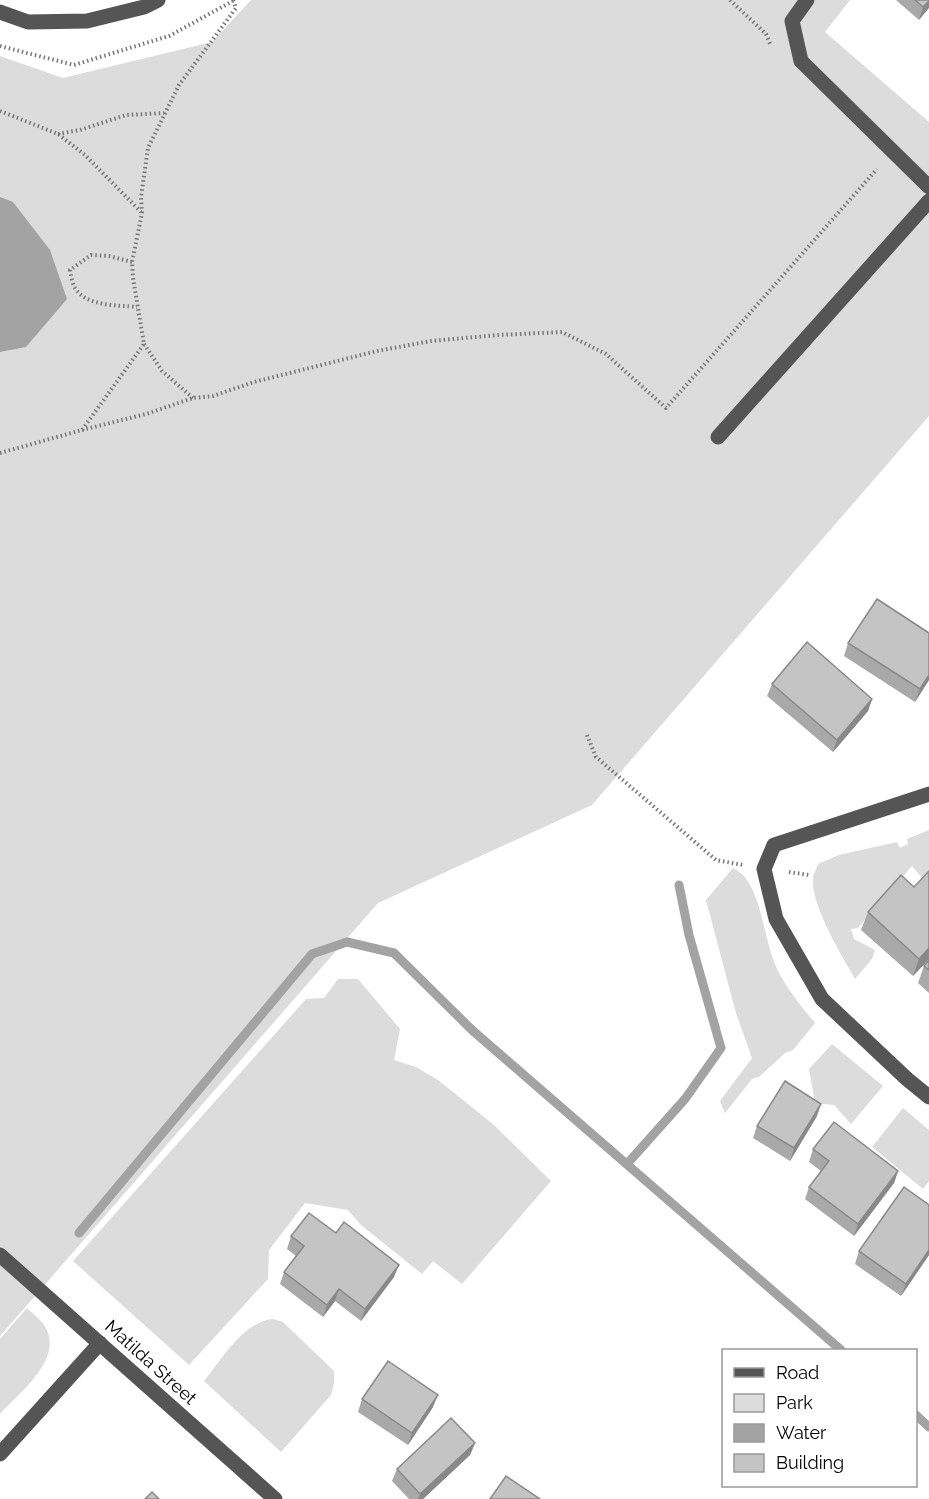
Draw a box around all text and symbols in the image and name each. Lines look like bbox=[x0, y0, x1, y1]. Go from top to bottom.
street label: Matilda Street bbox=[101, 1315, 201, 1409]
legend bbox=[722, 1349, 917, 1487]
text: Road bbox=[776, 1362, 819, 1383]
text: Park bbox=[776, 1392, 813, 1413]
text: Water bbox=[776, 1422, 827, 1443]
text: Building bbox=[776, 1452, 844, 1473]

